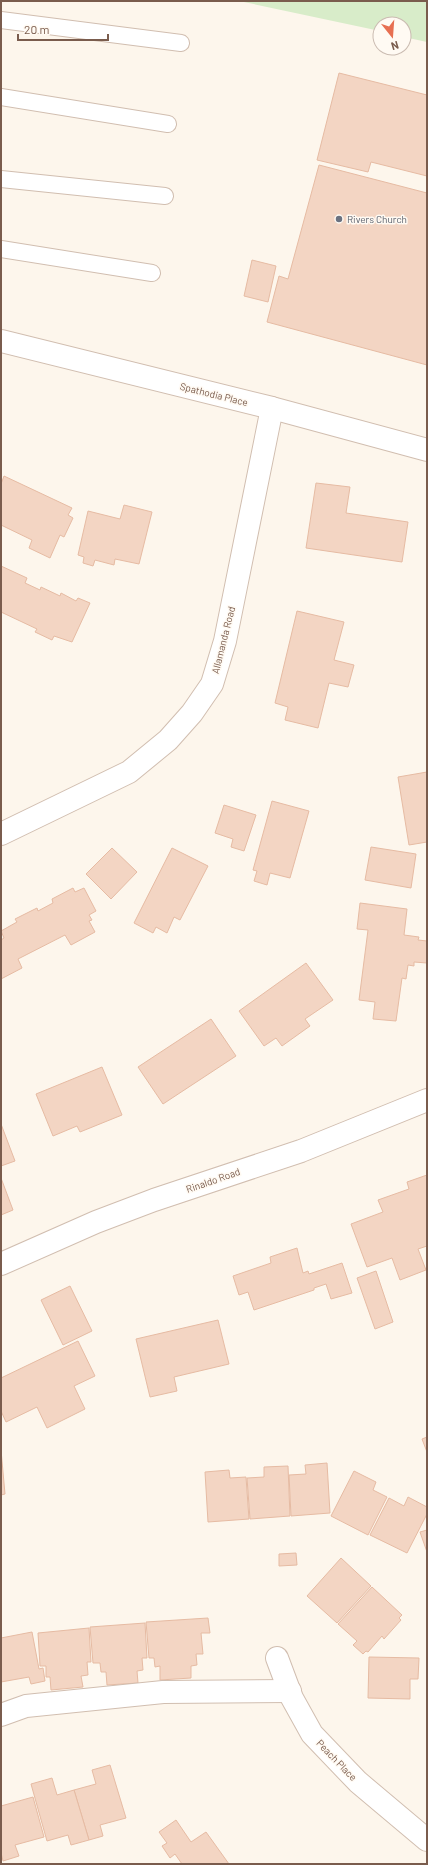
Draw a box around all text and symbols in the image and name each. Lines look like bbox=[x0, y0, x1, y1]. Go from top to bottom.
scale bar bbox=[18, 16, 108, 42]
north arrow bbox=[372, 16, 412, 56]
text: 20 m bbox=[24, 22, 50, 36]
text: N bbox=[390, 39, 400, 53]
place label: Rivers Church bbox=[347, 213, 407, 225]
marker: Rivers Church bbox=[334, 214, 344, 224]
street label: Spathodia Place bbox=[179, 380, 249, 408]
street label: Allamanda Road bbox=[209, 605, 237, 675]
street label: Rinaldo Road bbox=[184, 1165, 242, 1195]
street label: Peach Place bbox=[314, 1737, 360, 1783]

